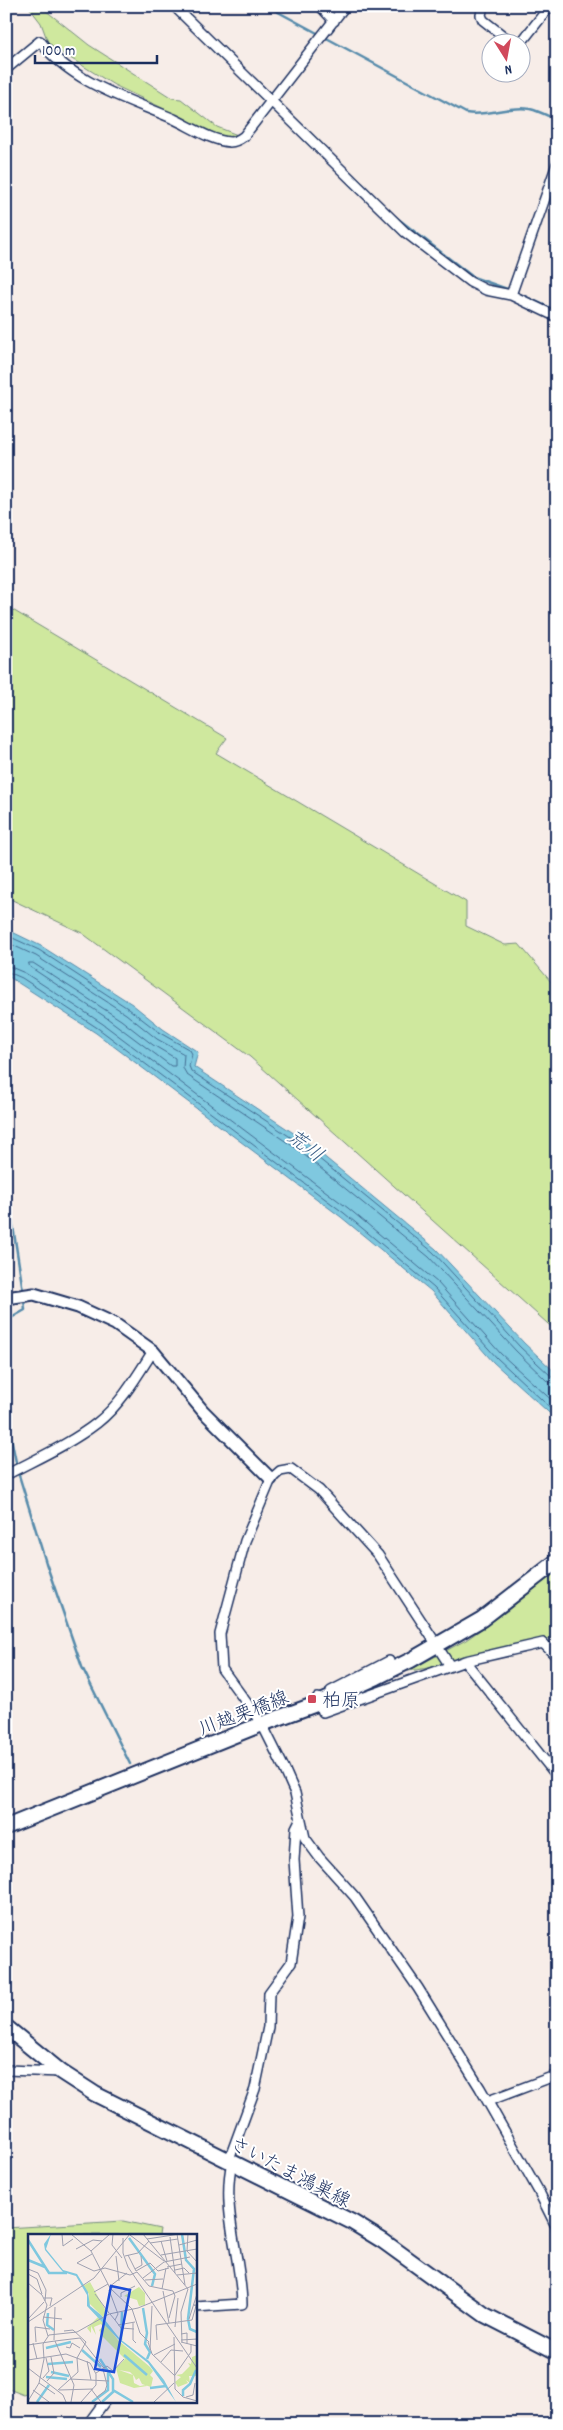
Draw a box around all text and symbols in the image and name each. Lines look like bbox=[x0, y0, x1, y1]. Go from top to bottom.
scale bar bbox=[35, 32, 158, 64]
north arrow bbox=[480, 32, 530, 82]
text: 100 m bbox=[42, 41, 75, 63]
text: N bbox=[503, 58, 513, 79]
water label: 荒川 bbox=[280, 1124, 329, 1171]
street label: 川越栗橋線 bbox=[195, 1686, 293, 1745]
place label: 柏原 bbox=[322, 1689, 360, 1716]
marker: 柏原 bbox=[306, 1693, 318, 1705]
street label: さいたま鴻巣線 bbox=[224, 2132, 354, 2216]
inset map bbox=[28, 2234, 196, 2402]

